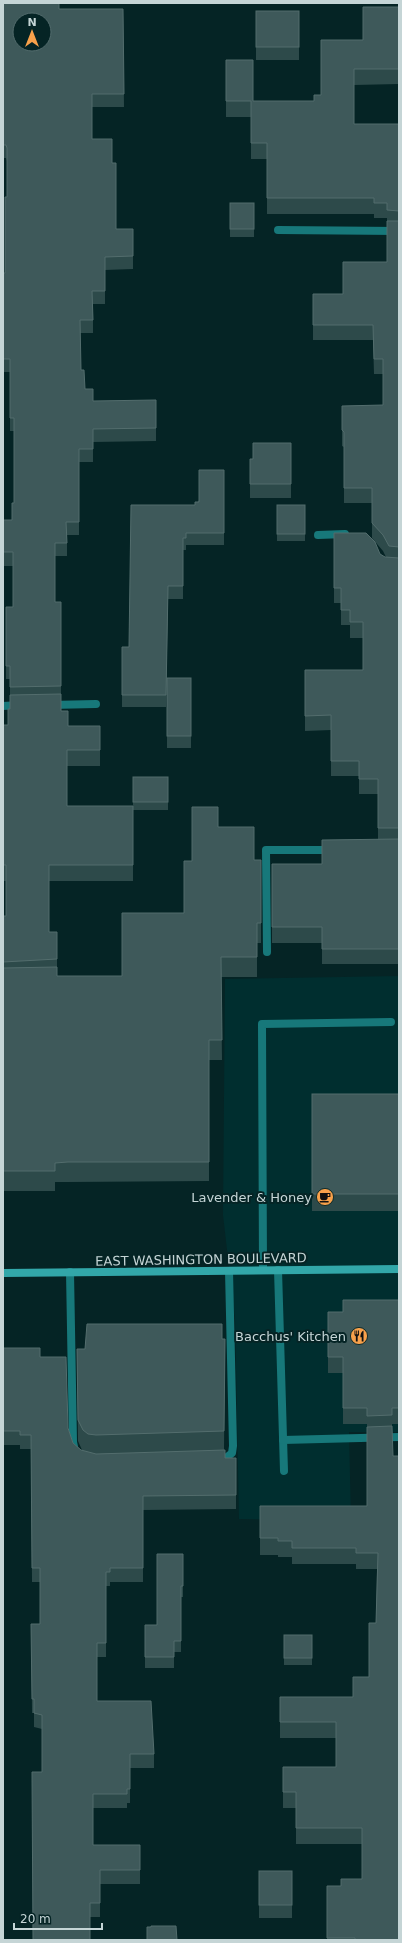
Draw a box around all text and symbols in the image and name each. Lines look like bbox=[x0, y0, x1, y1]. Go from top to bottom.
north arrow bbox=[12, 12, 52, 52]
text: N bbox=[27, 16, 37, 29]
cafe icon: Lavender & Honey bbox=[315, 1187, 335, 1207]
place label: Lavender & Honey bbox=[191, 1190, 312, 1205]
street label: EAST WASHINGTON BOULEVARD bbox=[95, 1250, 307, 1269]
restaurant icon: Bacchus' Kitchen bbox=[349, 1326, 369, 1346]
place label: Bacchus' Kitchen bbox=[235, 1329, 346, 1344]
scale bar bbox=[14, 1905, 102, 1931]
text: 20 m bbox=[20, 1912, 51, 1926]

